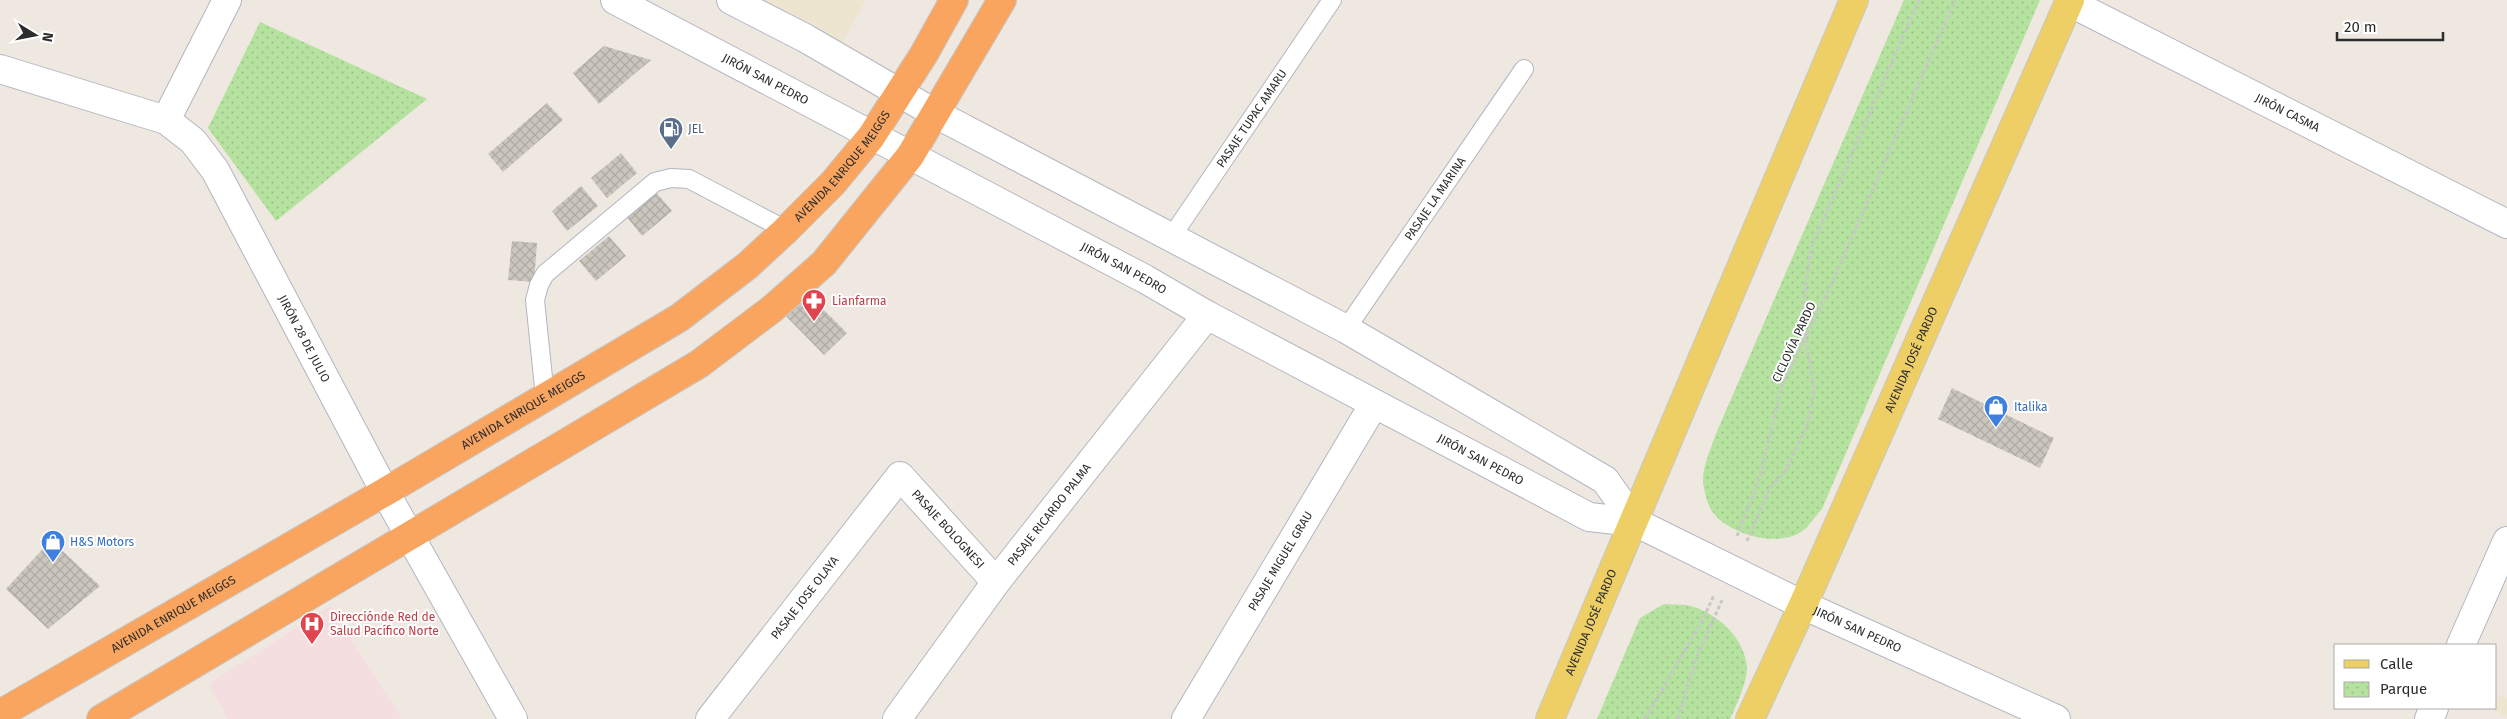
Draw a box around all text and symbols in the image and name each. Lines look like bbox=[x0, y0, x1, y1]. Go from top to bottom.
north arrow bbox=[10, 10, 60, 60]
scale bar bbox=[2337, 10, 2443, 42]
text: 20 m bbox=[2344, 18, 2377, 36]
text: N bbox=[38, 31, 56, 43]
street label: JIRÓN SAN PEDRO bbox=[720, 51, 811, 108]
street label: PASAJE TUPAC AMARU bbox=[1214, 67, 1290, 170]
street label: JIRÓN CASMA bbox=[2253, 91, 2322, 135]
street label: AVENIDA ENRIQUE MEIGGS bbox=[791, 108, 893, 225]
fuel station icon: JEL bbox=[658, 116, 684, 150]
place label: JEL bbox=[688, 122, 704, 136]
street label: PASAJE LA MARINA bbox=[1402, 154, 1469, 243]
street label: JIRÓN SAN PEDRO bbox=[1078, 239, 1169, 297]
pharmacy icon: Lianfarma bbox=[801, 288, 827, 322]
street label: JIRÓN 28 DE JULIO bbox=[275, 293, 333, 385]
place label: Lianfarma bbox=[832, 294, 887, 308]
street label: CICLOVÍA PARDO bbox=[1768, 299, 1819, 385]
street label: AVENIDA JOSÉ PARDO bbox=[1882, 305, 1941, 414]
street label: AVENIDA ENRIQUE MEIGGS bbox=[459, 368, 588, 452]
shop icon: Italika bbox=[1983, 394, 2009, 428]
place label: Italika bbox=[2014, 400, 2048, 414]
street label: JIRÓN SAN PEDRO bbox=[1435, 431, 1526, 488]
street label: PASAJE RICARDO PALMA bbox=[1005, 461, 1094, 568]
street label: PASAJE BOLOGNESI bbox=[909, 487, 987, 571]
street label: PASAJE MIGUEL GRAU bbox=[1245, 509, 1315, 613]
shop icon: H&S Motors bbox=[40, 529, 66, 563]
place label: H&S Motors bbox=[70, 535, 135, 549]
street label: PASAJE JOSE OLAYA bbox=[768, 553, 842, 642]
street label: AVENIDA JOSÉ PARDO bbox=[1562, 567, 1620, 677]
street label: AVENIDA ENRIQUE MEIGGS bbox=[108, 572, 238, 656]
street label: JIRÓN SAN PEDRO bbox=[1811, 603, 1904, 655]
place label: Direcciónde Red de Salud Pacífico Norte bbox=[330, 610, 439, 638]
hospital icon: Direcciónde Red de Salud Pacífico Norte bbox=[299, 611, 325, 645]
legend bbox=[2334, 644, 2497, 709]
text: Calle bbox=[2380, 655, 2413, 673]
text: Parque bbox=[2380, 680, 2427, 698]

